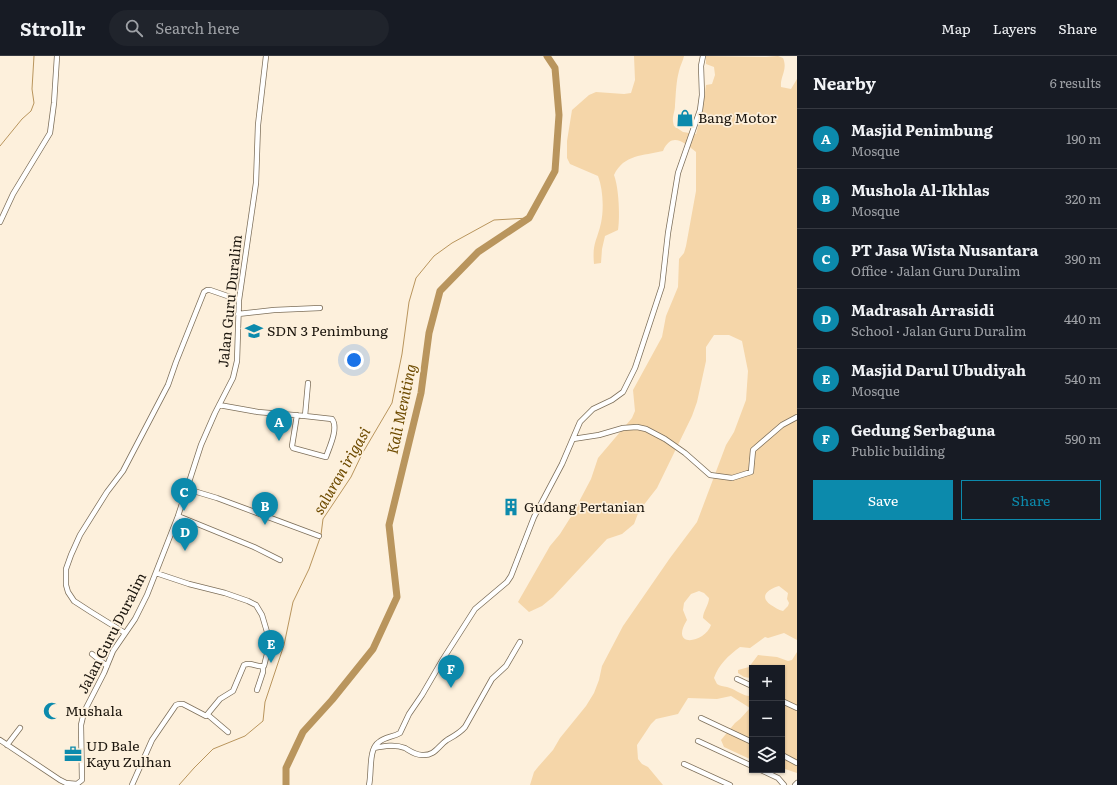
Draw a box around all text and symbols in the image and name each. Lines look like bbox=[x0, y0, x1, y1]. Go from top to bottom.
search box bbox=[109, 10, 389, 46]
text: Strollr bbox=[20, 14, 85, 42]
text: Search here bbox=[155, 16, 240, 39]
icon: search bbox=[123, 17, 145, 39]
text: Map bbox=[941, 18, 971, 38]
text: Layers bbox=[993, 18, 1036, 38]
text: Share bbox=[1058, 18, 1097, 38]
text: Nearby bbox=[813, 70, 876, 95]
text: 6 results bbox=[1050, 73, 1101, 92]
place label: Bang Motor bbox=[698, 107, 777, 127]
shop icon: Bang Motor bbox=[675, 108, 695, 128]
text: Masjid Penimbung bbox=[851, 118, 993, 141]
text: A bbox=[821, 129, 831, 148]
text: 190 m bbox=[1066, 129, 1101, 148]
text: Mosque bbox=[851, 141, 900, 160]
text: Mushola Al-Ikhlas bbox=[851, 178, 990, 201]
text: B bbox=[822, 189, 830, 208]
text: 320 m bbox=[1065, 189, 1101, 208]
text: Mosque bbox=[851, 201, 900, 220]
street label: Jalan Guru Duralim bbox=[212, 233, 246, 368]
text: PT Jasa Wista Nusantara bbox=[851, 238, 1038, 261]
text: C bbox=[821, 249, 831, 268]
text: 390 m bbox=[1064, 249, 1101, 268]
text: Office · Jalan Guru Duralim bbox=[851, 261, 1020, 280]
text: Madrasah Arrasidi bbox=[851, 298, 994, 321]
text: D bbox=[821, 309, 831, 328]
text: 440 m bbox=[1064, 309, 1101, 328]
place label: SDN 3 Penimbung bbox=[267, 320, 388, 340]
school or university icon: SDN 3 Penimbung bbox=[244, 321, 264, 341]
text: School · Jalan Guru Duralim bbox=[851, 321, 1026, 340]
your location bbox=[344, 350, 364, 370]
text: Masjid Darul Ubudiyah bbox=[851, 358, 1026, 381]
water label: Kali Meniting bbox=[380, 361, 421, 456]
text: E bbox=[822, 369, 830, 388]
text: 540 m bbox=[1065, 369, 1101, 388]
text: Mosque bbox=[851, 381, 900, 400]
pin: A bbox=[266, 408, 292, 441]
text: Gedung Serbaguna bbox=[851, 418, 995, 441]
water label: saluran irigasi bbox=[306, 422, 375, 518]
text: F bbox=[822, 429, 830, 448]
text: 590 m bbox=[1065, 429, 1101, 448]
text: Public building bbox=[851, 441, 945, 460]
pin: C bbox=[171, 478, 197, 511]
button: Save bbox=[813, 480, 953, 520]
button: Share bbox=[961, 480, 1101, 520]
pin: B bbox=[252, 492, 278, 525]
place label: Gudang Pertanian bbox=[524, 496, 645, 516]
building icon: Gudang Pertanian bbox=[501, 497, 521, 517]
pin: D bbox=[172, 518, 198, 551]
street label: Jalan Guru Duralim bbox=[72, 568, 150, 696]
pin: E bbox=[258, 630, 284, 663]
pin: F bbox=[438, 655, 464, 688]
map controls bbox=[749, 665, 785, 773]
button: + bbox=[749, 665, 785, 701]
place label: Mushala bbox=[65, 700, 123, 720]
mosque icon: Mushala bbox=[42, 701, 62, 721]
button: − bbox=[749, 701, 785, 737]
place label: UD Bale Kayu Zulhan bbox=[86, 735, 171, 771]
button: layers bbox=[749, 737, 785, 773]
office icon: UD Bale Kayu Zulhan bbox=[63, 744, 83, 764]

